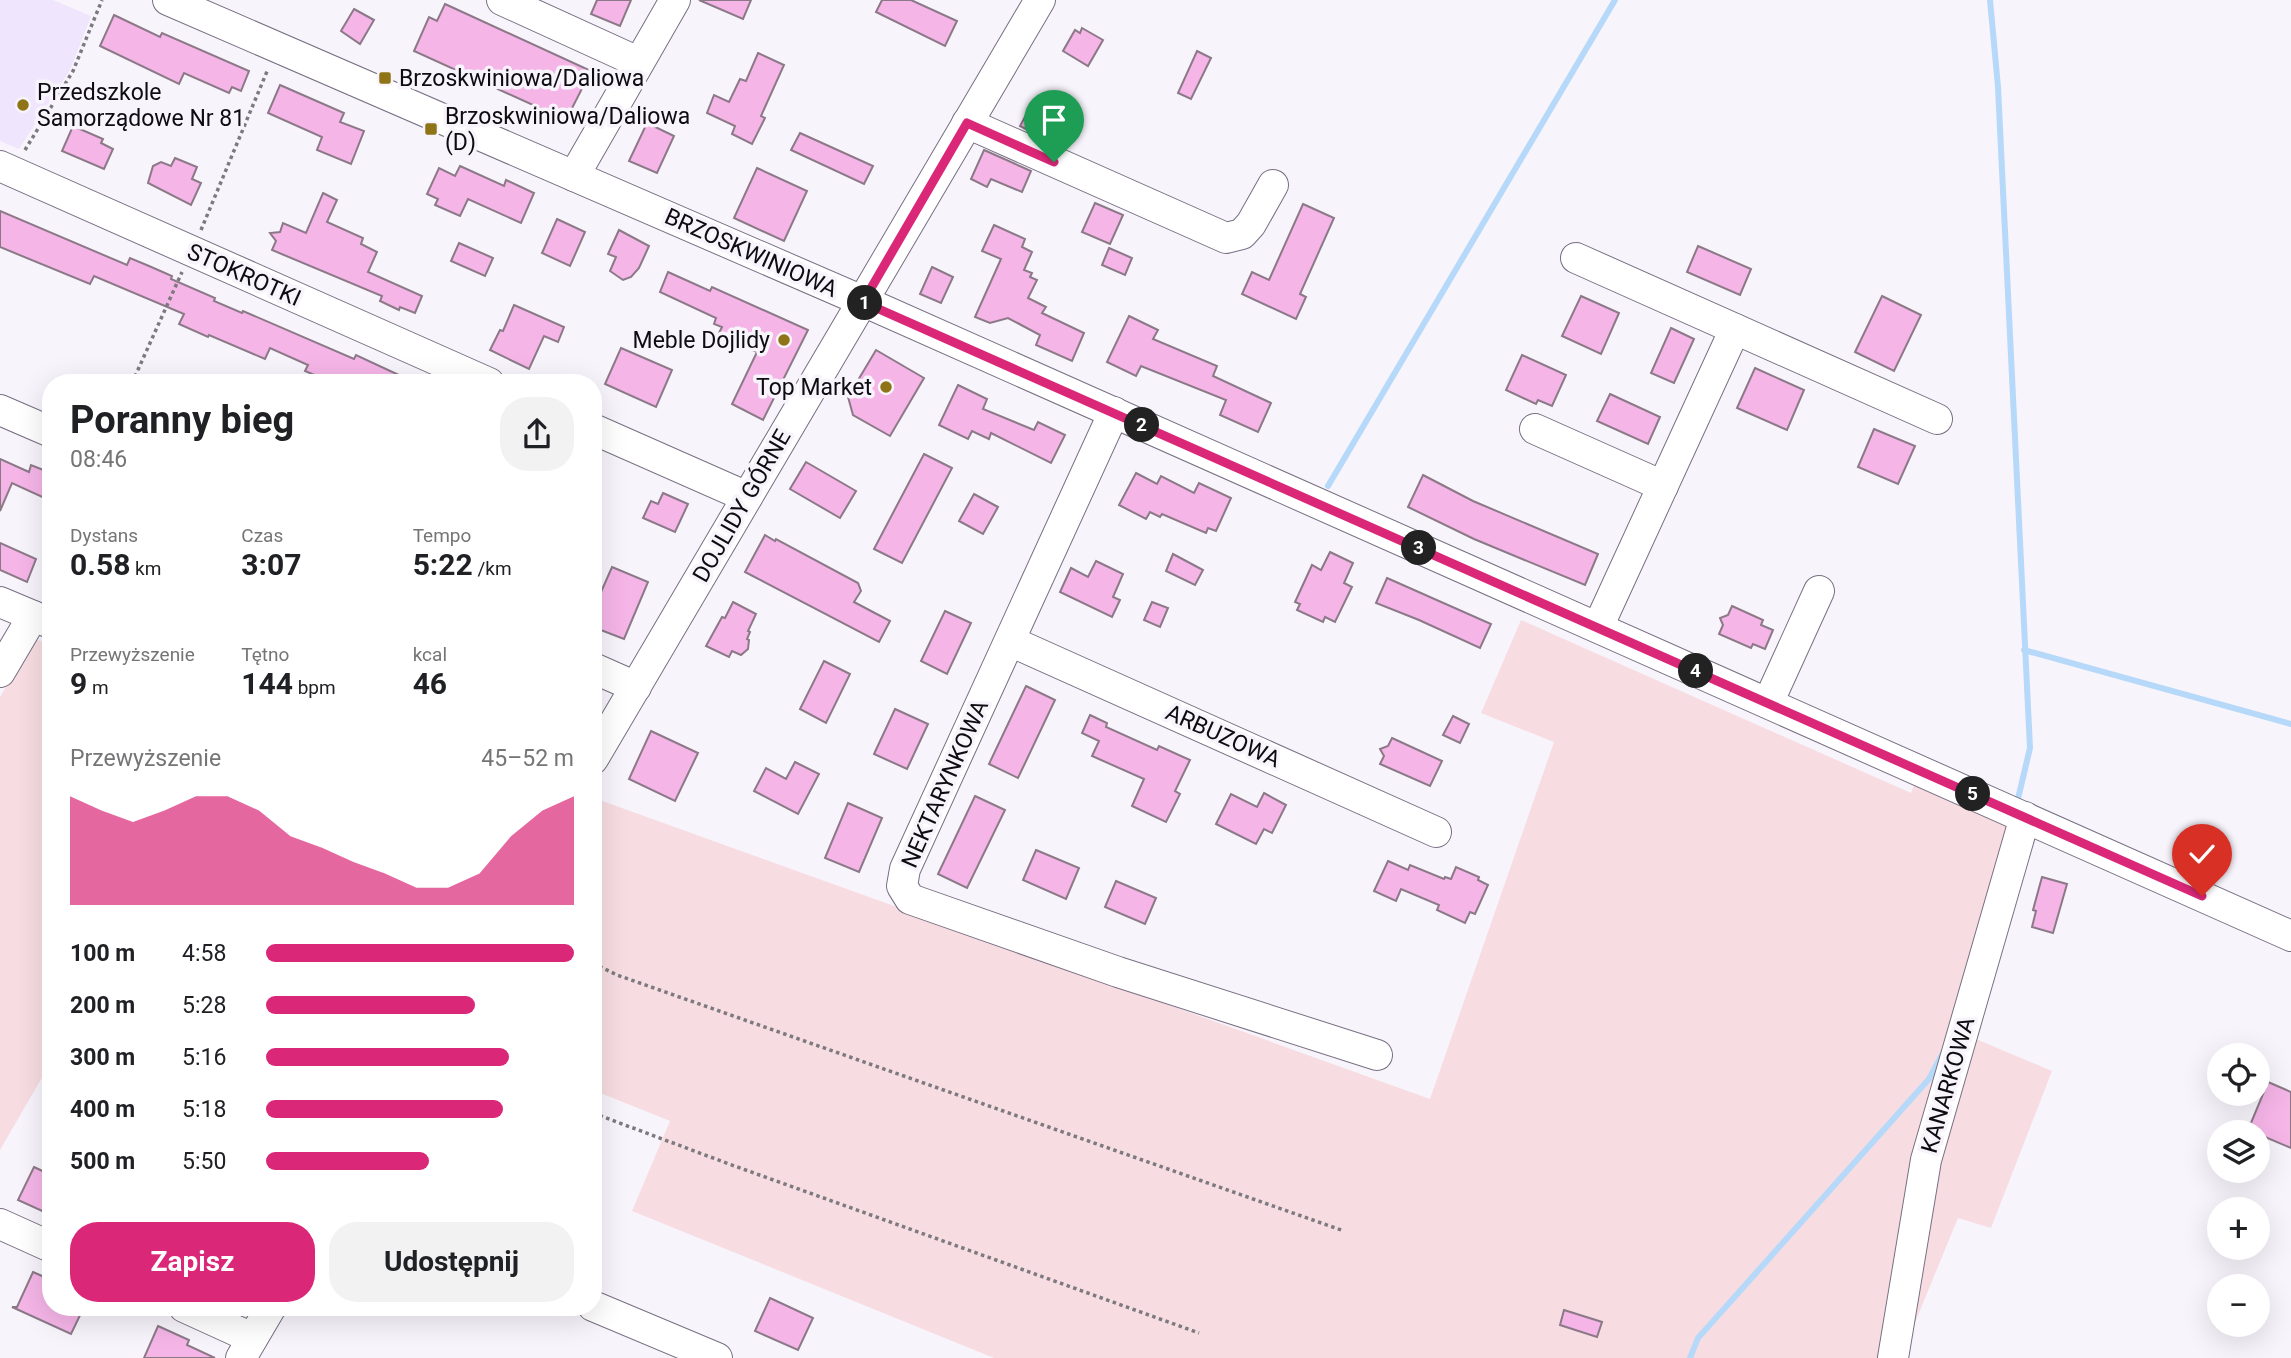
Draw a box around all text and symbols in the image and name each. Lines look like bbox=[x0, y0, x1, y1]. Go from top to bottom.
place label: Brzoskwiniowa/Daliowa bbox=[399, 65, 644, 92]
marker: Brzoskwiniowa/Daliowa bbox=[377, 70, 393, 86]
place label: Przedszkole Samorządowe Nr 81 bbox=[37, 79, 245, 132]
pin bbox=[1024, 90, 1084, 162]
marker: Przedszkole Samorządowe Nr 81 bbox=[15, 97, 31, 113]
icon: arrive bbox=[1035, 101, 1073, 139]
place label: Brzoskwiniowa/Daliowa (D) bbox=[445, 103, 690, 156]
marker: Brzoskwiniowa/Daliowa (D) bbox=[423, 121, 439, 137]
street label: BRZOSKWINIOWA bbox=[661, 203, 841, 303]
street label: STOKROTKI bbox=[183, 238, 305, 312]
pin: 1 bbox=[848, 286, 882, 320]
text: 1 bbox=[859, 291, 870, 314]
place label: Meble Dojlidy bbox=[633, 327, 770, 354]
marker: Meble Dojlidy bbox=[776, 332, 792, 348]
place label: Top Market bbox=[756, 374, 872, 401]
marker: Top Market bbox=[878, 379, 894, 395]
button: share bbox=[500, 397, 574, 471]
text: Poranny bieg bbox=[70, 398, 294, 442]
pin: 2 bbox=[1124, 408, 1160, 442]
text: 2 bbox=[1136, 413, 1147, 436]
street label: DOJLIDY GÓRNE bbox=[687, 424, 797, 587]
text: 08:46 bbox=[70, 446, 127, 473]
text: Dystans bbox=[70, 524, 138, 547]
text: Czas bbox=[241, 524, 283, 547]
text: Tempo bbox=[413, 524, 471, 547]
pin: 3 bbox=[1402, 530, 1436, 566]
text: 3 bbox=[1413, 536, 1424, 559]
text: 0.58 bbox=[70, 547, 130, 582]
text: 3:07 bbox=[241, 547, 301, 582]
text: 5:22 bbox=[413, 547, 473, 582]
text: km bbox=[130, 557, 161, 580]
text: /km bbox=[473, 557, 512, 580]
text: Przewyższenie bbox=[70, 643, 195, 666]
text: Tętno bbox=[241, 643, 289, 666]
text: kcal bbox=[413, 643, 447, 666]
pin: 4 bbox=[1678, 654, 1714, 688]
text: 4 bbox=[1690, 659, 1701, 682]
text: 9 bbox=[70, 666, 87, 701]
text: 144 bbox=[241, 666, 293, 701]
text: 46 bbox=[413, 666, 447, 701]
text: m bbox=[87, 676, 109, 699]
text: bpm bbox=[293, 676, 336, 699]
street label: NEKTARYNKOWA bbox=[896, 696, 994, 872]
street label: ARBUZOWA bbox=[1161, 699, 1285, 773]
text: Przewyższenie bbox=[70, 745, 221, 772]
text: 45–52 m bbox=[481, 745, 574, 772]
pin: 5 bbox=[1955, 776, 1990, 812]
text: 5 bbox=[1967, 782, 1978, 805]
pin bbox=[2172, 824, 2232, 896]
icon: check bbox=[2183, 835, 2221, 873]
text: 100 m bbox=[70, 940, 135, 967]
text: 4:58 bbox=[182, 940, 226, 967]
text: 200 m bbox=[70, 992, 135, 1019]
text: 5:28 bbox=[182, 992, 226, 1019]
street label: KANARKOWA bbox=[1916, 1014, 1980, 1156]
map controls bbox=[2207, 1043, 2270, 1337]
button: locate bbox=[2207, 1043, 2270, 1106]
text: 300 m bbox=[70, 1044, 135, 1071]
text: 5:16 bbox=[182, 1044, 226, 1071]
text: 400 m bbox=[70, 1096, 135, 1123]
text: 5:18 bbox=[182, 1096, 226, 1123]
button: layers bbox=[2207, 1120, 2270, 1183]
text: 500 m bbox=[70, 1148, 135, 1175]
text: 5:50 bbox=[182, 1148, 226, 1175]
button: + bbox=[2207, 1197, 2270, 1260]
button: Zapisz bbox=[70, 1222, 315, 1302]
button: Udostępnij bbox=[329, 1222, 574, 1302]
button: − bbox=[2207, 1274, 2270, 1337]

